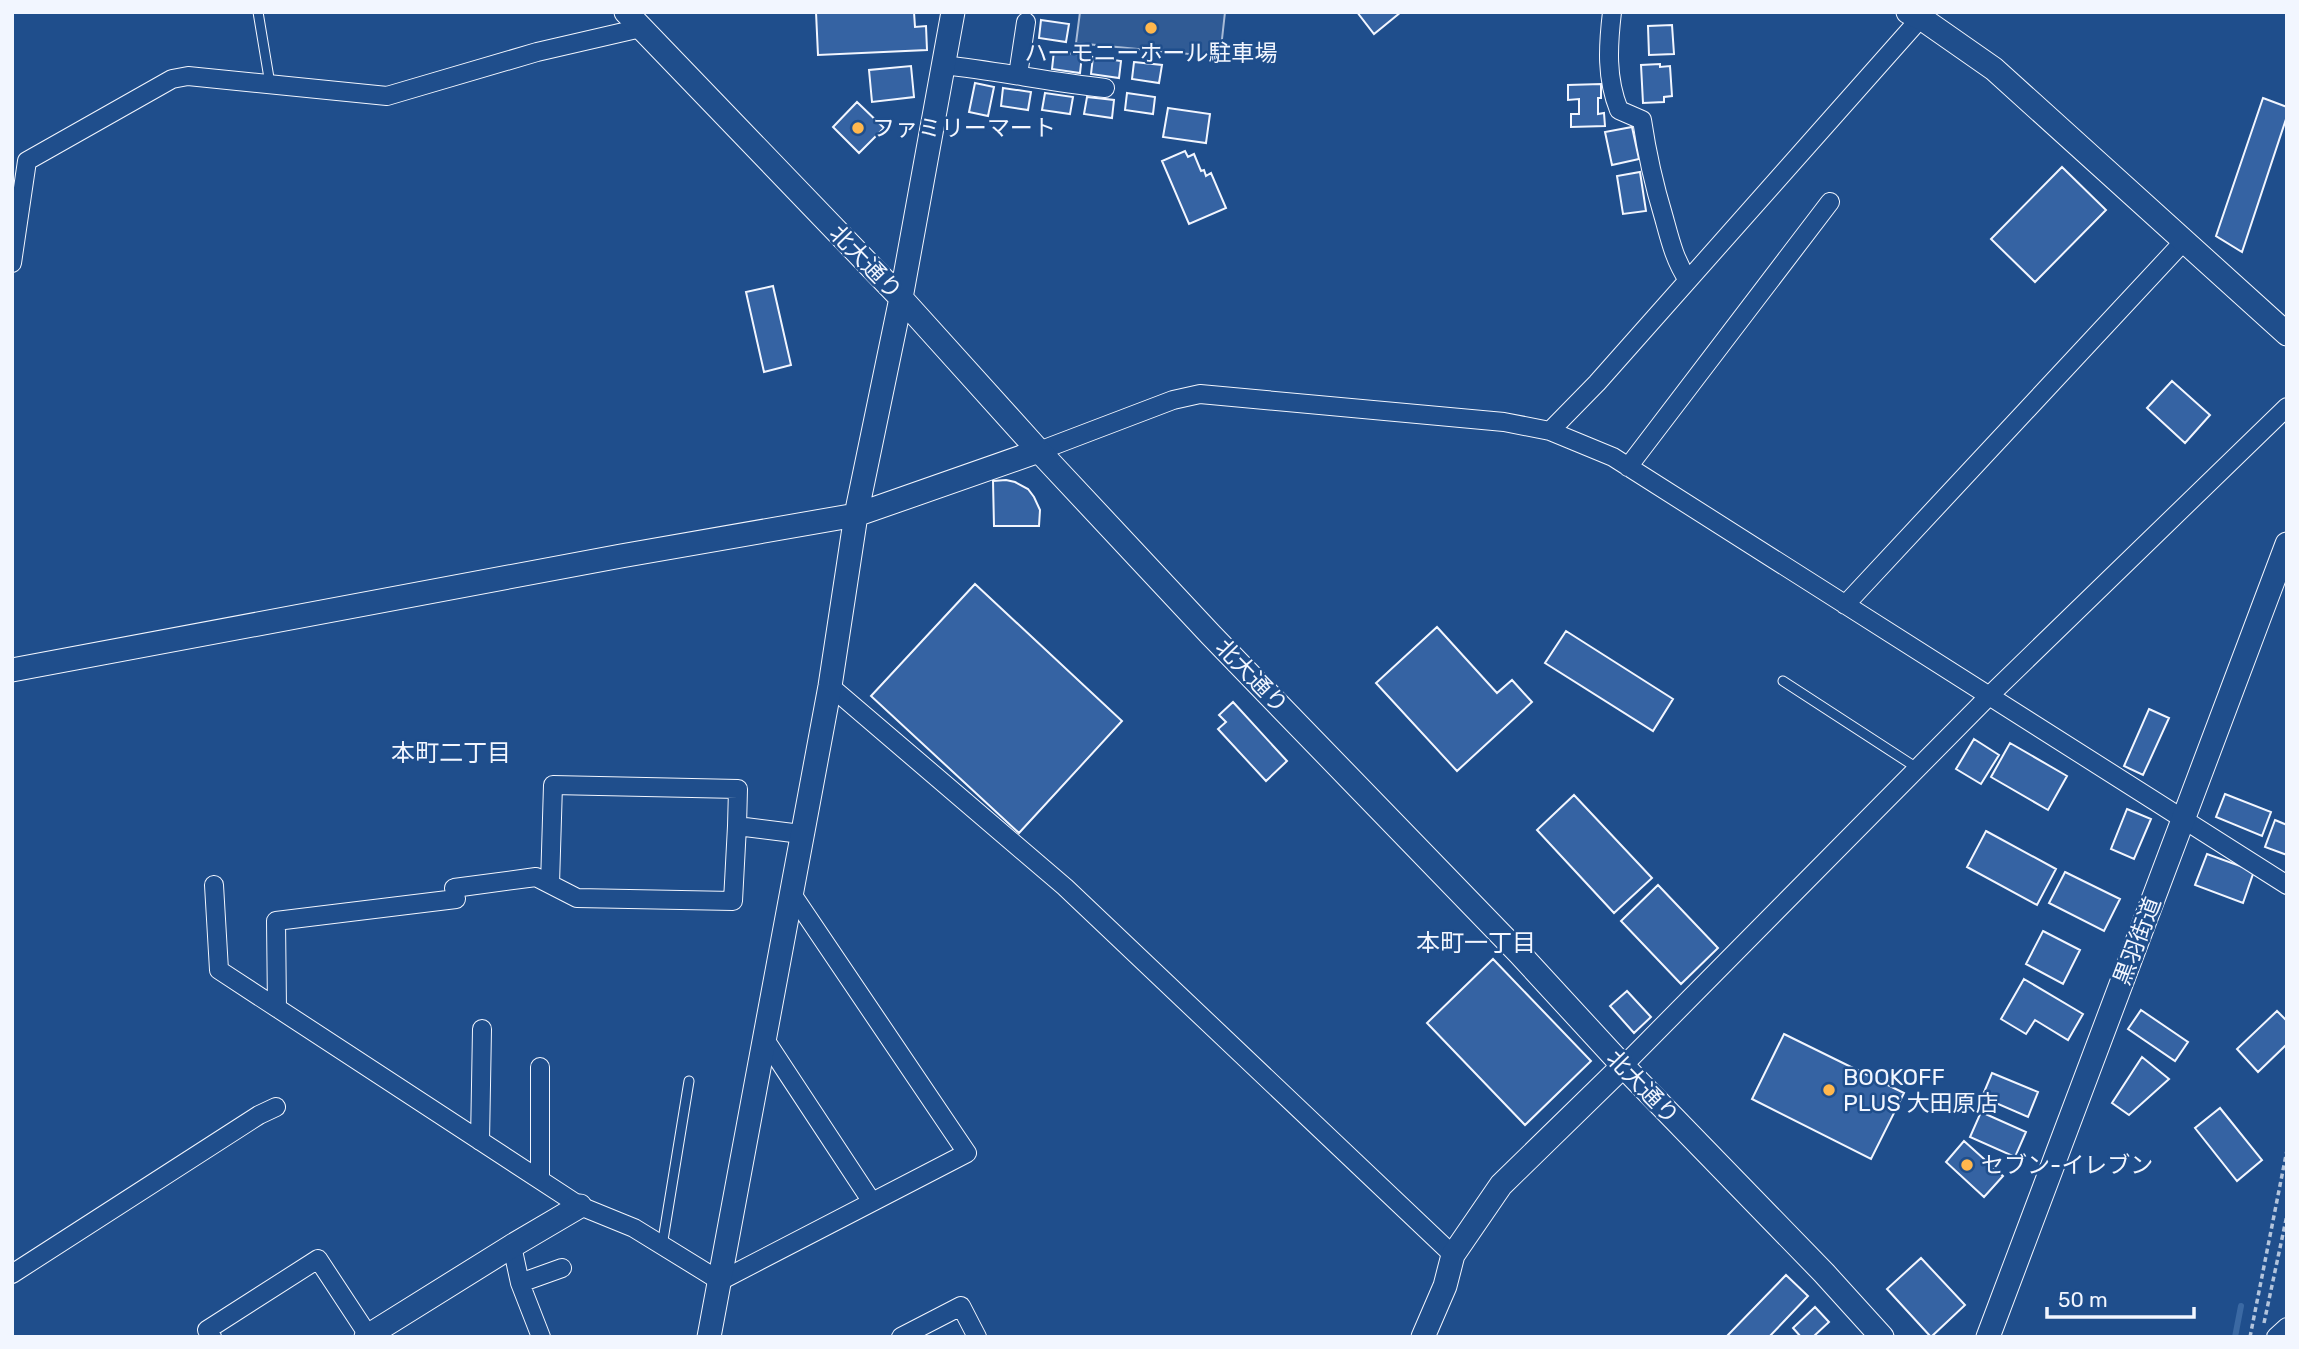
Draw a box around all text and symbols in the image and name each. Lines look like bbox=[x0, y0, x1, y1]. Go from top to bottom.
marker: ハーモニーホール駐車場 bbox=[1143, 20, 1159, 36]
place label: ハーモニーホール駐車場 bbox=[1025, 39, 1278, 67]
place label: ファミリーマート bbox=[872, 114, 1056, 142]
marker: ファミリーマート bbox=[850, 120, 866, 136]
street label: 北大通り bbox=[824, 219, 908, 305]
street label: 北大通り bbox=[1210, 633, 1294, 719]
district label: 本町二丁目 bbox=[391, 739, 511, 767]
street label: 黒羽街道 bbox=[2107, 893, 2167, 989]
district label: 本町一丁目 bbox=[1416, 929, 1536, 957]
street label: 北大通り bbox=[1601, 1044, 1685, 1130]
place label: BOOKOFF PLUS 大田原店 bbox=[1843, 1063, 1998, 1117]
marker: BOOKOFF PLUS 大田原店 bbox=[1821, 1082, 1837, 1098]
place label: セブン-イレブン bbox=[1981, 1151, 2153, 1179]
marker: セブン-イレブン bbox=[1959, 1157, 1975, 1173]
scale bar bbox=[2047, 1276, 2194, 1320]
text: 50 m bbox=[2058, 1287, 2108, 1312]

